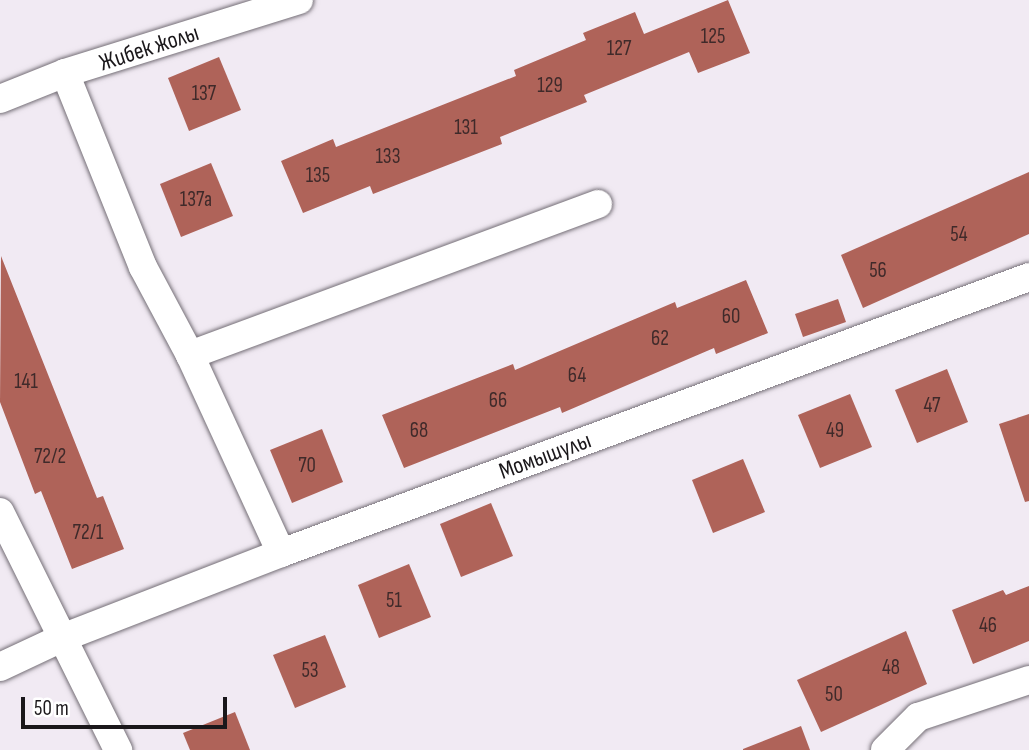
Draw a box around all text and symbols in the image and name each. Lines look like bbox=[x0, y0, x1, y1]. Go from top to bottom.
street label: Жибек жолы bbox=[96, 18, 202, 78]
house number: 125 bbox=[701, 24, 725, 50]
house number: 127 bbox=[607, 36, 631, 62]
house number: 129 bbox=[537, 73, 563, 99]
house number: 137 bbox=[192, 81, 216, 107]
house number: 131 bbox=[454, 115, 478, 141]
house number: 133 bbox=[376, 144, 400, 170]
house number: 135 bbox=[306, 163, 330, 189]
house number: 137а bbox=[180, 187, 212, 213]
house number: 54 bbox=[950, 222, 968, 248]
house number: 56 bbox=[869, 258, 887, 284]
house number: 60 bbox=[722, 304, 740, 330]
house number: 62 bbox=[651, 326, 669, 352]
house number: 64 bbox=[568, 363, 586, 389]
house number: 141 bbox=[14, 369, 38, 395]
house number: 66 bbox=[489, 388, 507, 414]
house number: 47 bbox=[923, 393, 941, 419]
house number: 68 bbox=[410, 418, 428, 444]
house number: 49 bbox=[826, 418, 844, 444]
street label: Момышулы bbox=[495, 426, 595, 486]
house number: 72/2 bbox=[34, 444, 66, 470]
house number: 70 bbox=[298, 453, 316, 479]
house number: 72/1 bbox=[73, 520, 103, 546]
house number: 51 bbox=[386, 588, 402, 614]
house number: 46 bbox=[979, 613, 997, 639]
house number: 48 bbox=[882, 655, 900, 681]
house number: 53 bbox=[301, 658, 319, 684]
house number: 50 bbox=[825, 682, 843, 708]
scale bar bbox=[24, 684, 231, 728]
text: 50 m bbox=[34, 696, 69, 721]

